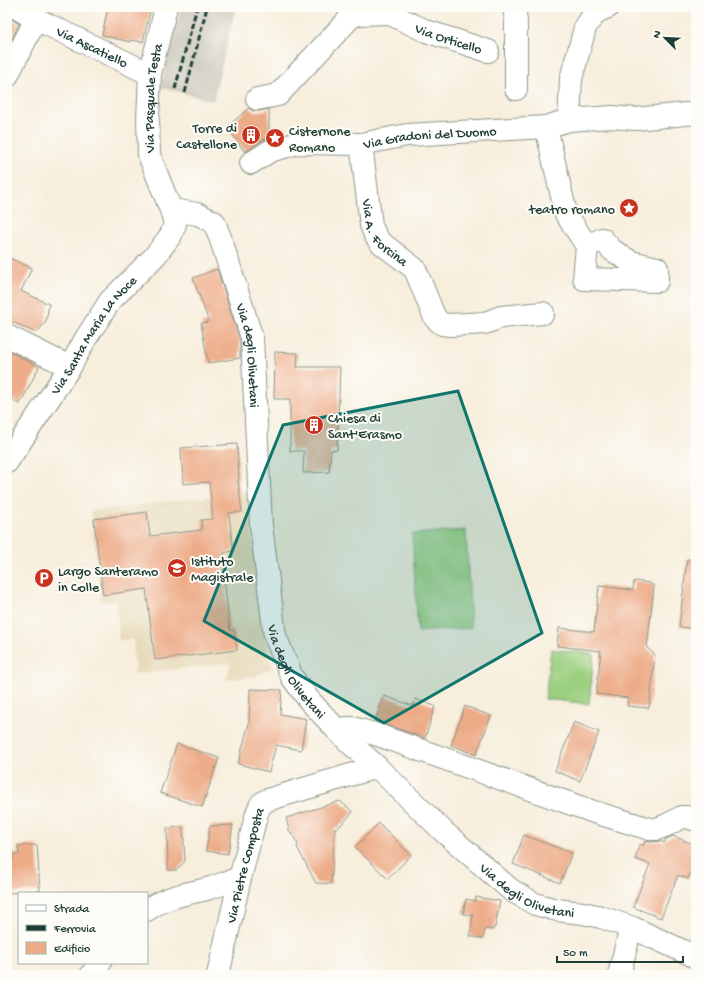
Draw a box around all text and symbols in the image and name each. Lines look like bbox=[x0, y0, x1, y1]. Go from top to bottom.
north arrow bbox=[645, 18, 685, 58]
street label: Via Orticello bbox=[411, 21, 484, 60]
street label: Via Ascatiello bbox=[52, 24, 130, 73]
text: N bbox=[651, 29, 665, 40]
street label: Via Pasquale Testa bbox=[142, 41, 168, 154]
place label: Torre di Castellone bbox=[176, 121, 238, 154]
building icon: Torre di Castellone bbox=[240, 124, 262, 146]
place label: Cisternone Romano bbox=[289, 124, 351, 157]
street label: Via Gradoni del Duomo bbox=[361, 124, 497, 155]
place icon: Cisternone Romano bbox=[264, 127, 286, 149]
street label: Via A. Forcina bbox=[357, 197, 411, 272]
place icon: teatro romano bbox=[618, 197, 640, 219]
place label: teatro romano bbox=[528, 202, 615, 219]
street label: Via Santa Maria La Noce bbox=[48, 273, 142, 399]
street label: Via degli Olivetani bbox=[230, 301, 261, 408]
place label: Chiesa di Sant'Erasmo bbox=[328, 411, 402, 444]
building icon: Chiesa di Sant'Erasmo bbox=[303, 414, 325, 436]
place label: Istituto Magistrale bbox=[191, 554, 254, 587]
school or university icon: Istituto Magistrale bbox=[166, 557, 188, 579]
place label: Largo Santeramo in Colle bbox=[58, 564, 158, 597]
parking icon: Largo Santeramo in Colle bbox=[33, 567, 55, 589]
street label: Via degli Olivetani bbox=[263, 623, 328, 723]
street label: Via Pietre Composta bbox=[224, 804, 270, 926]
street label: Via degli Olivetani bbox=[474, 860, 575, 923]
legend bbox=[18, 892, 148, 964]
text: Strada bbox=[54, 903, 89, 917]
text: Ferrovia bbox=[53, 923, 96, 937]
scale bar bbox=[557, 938, 683, 964]
text: Edificio bbox=[54, 943, 90, 957]
text: 50 m bbox=[563, 947, 588, 961]

